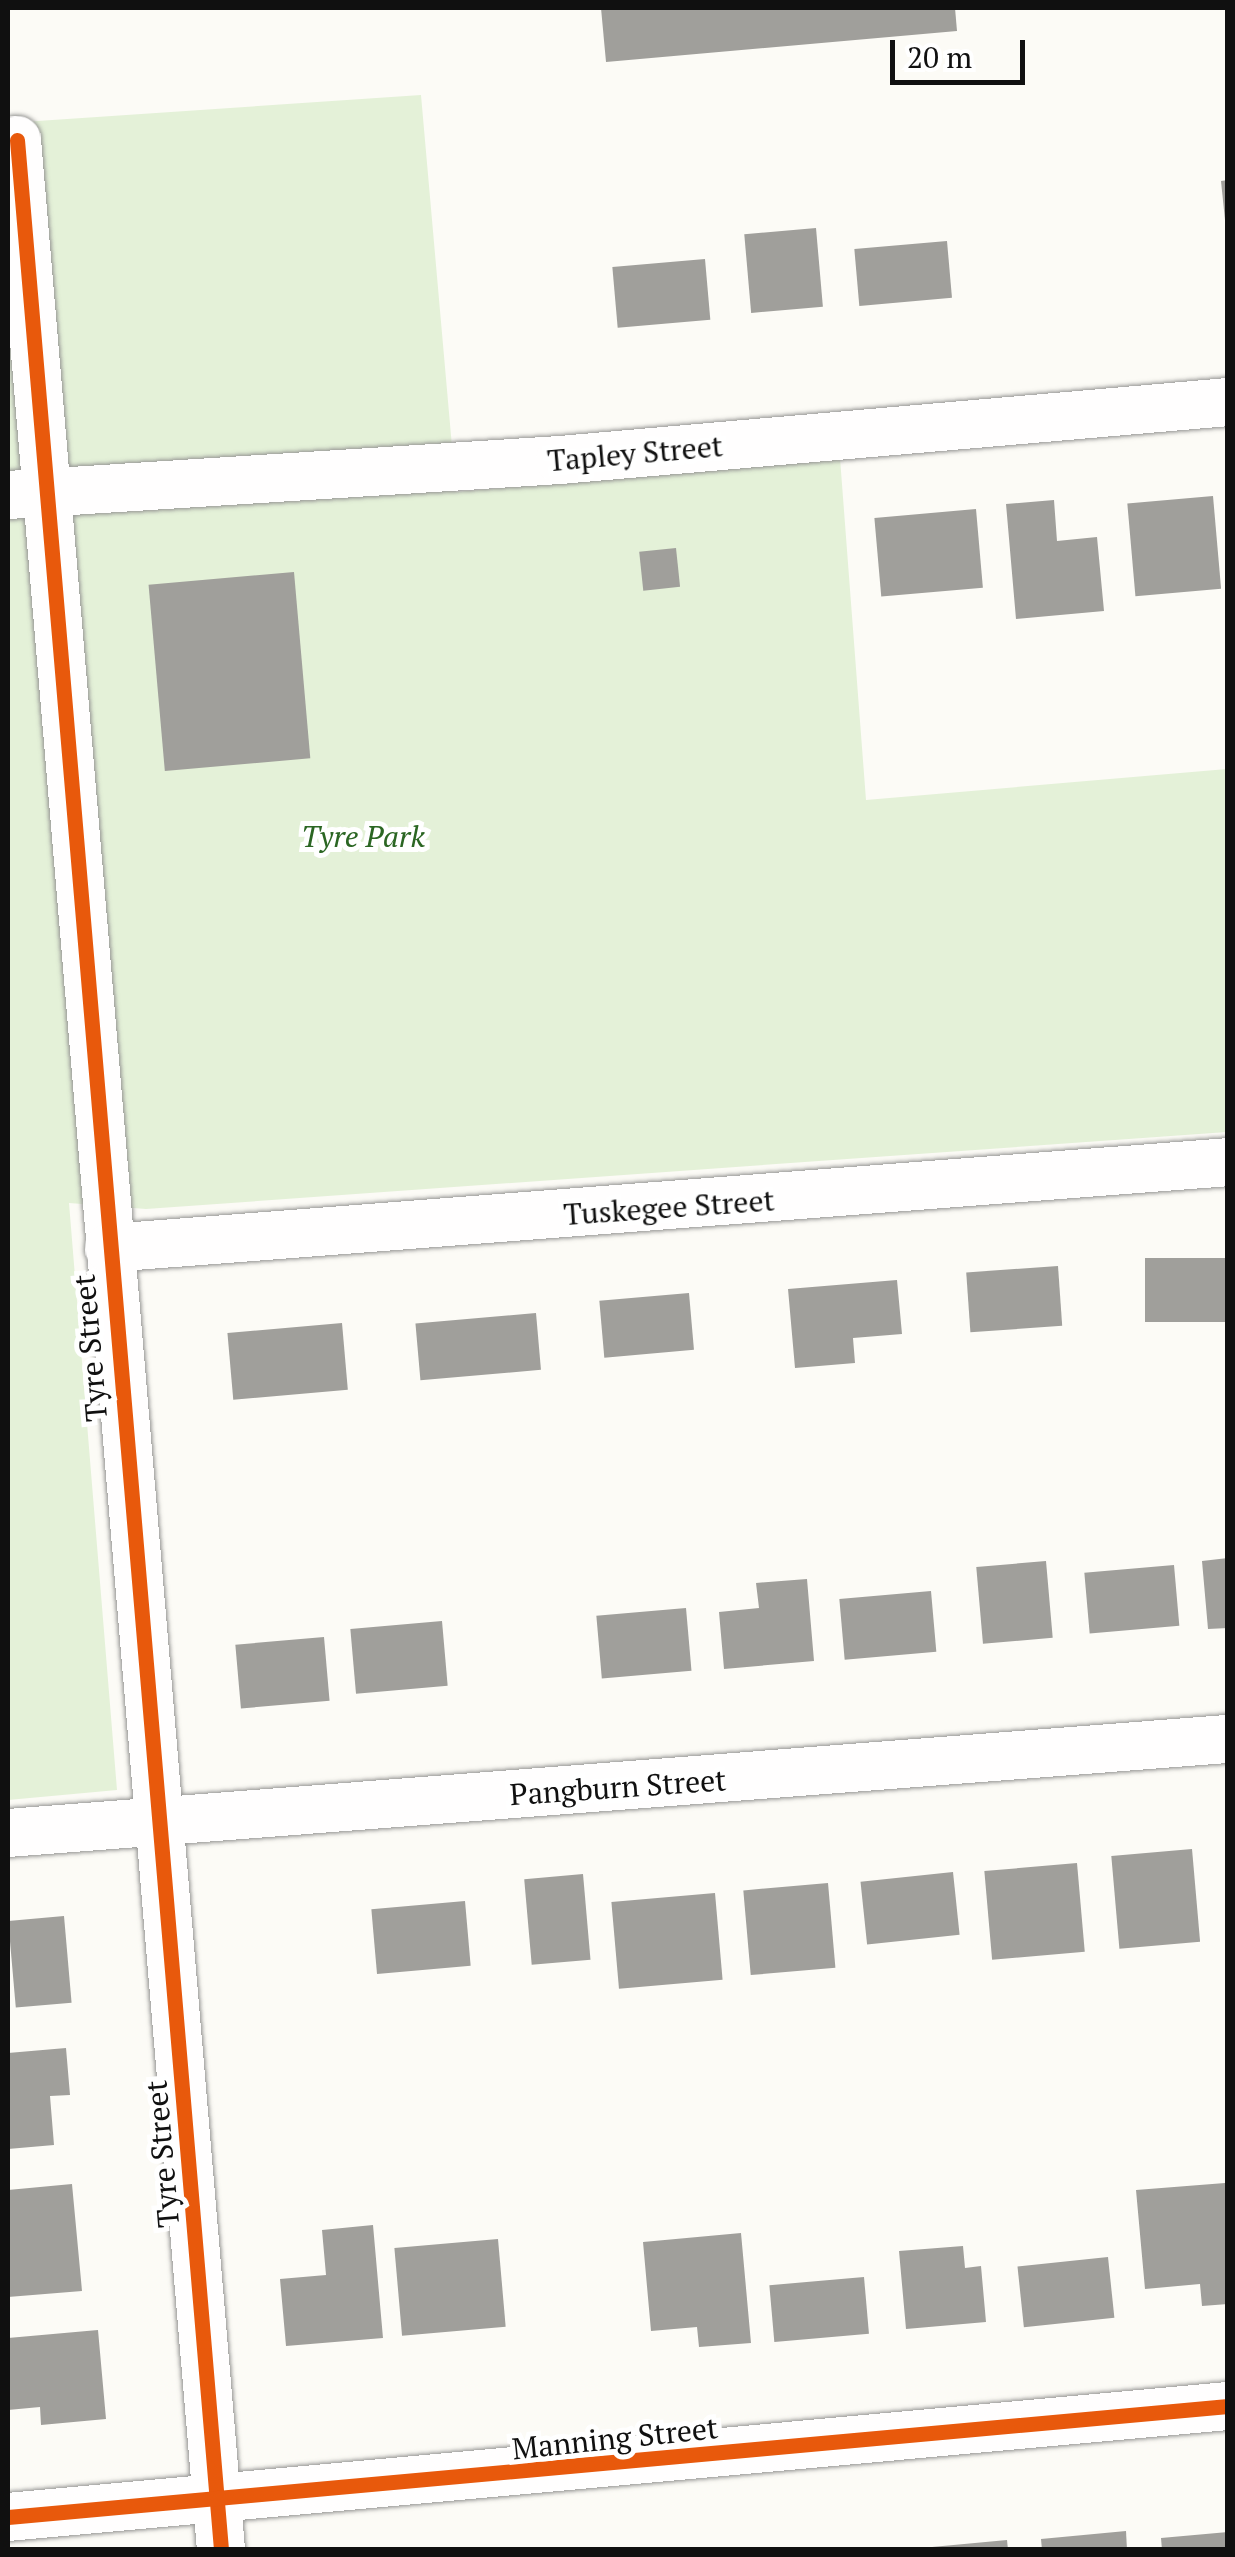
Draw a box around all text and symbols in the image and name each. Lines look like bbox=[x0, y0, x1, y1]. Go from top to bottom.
scale bar bbox=[895, 20, 1030, 82]
text: 20 m bbox=[907, 37, 972, 77]
street label: Tapley Street bbox=[546, 427, 724, 479]
park label: Tyre Park bbox=[301, 818, 425, 854]
street label: Tuskegee Street bbox=[562, 1182, 776, 1232]
street label: Tyre Street bbox=[66, 1273, 114, 1423]
street label: Pangburn Street bbox=[509, 1761, 727, 1813]
street label: Tyre Street bbox=[138, 2079, 186, 2229]
street label: Manning Street bbox=[510, 2409, 720, 2467]

